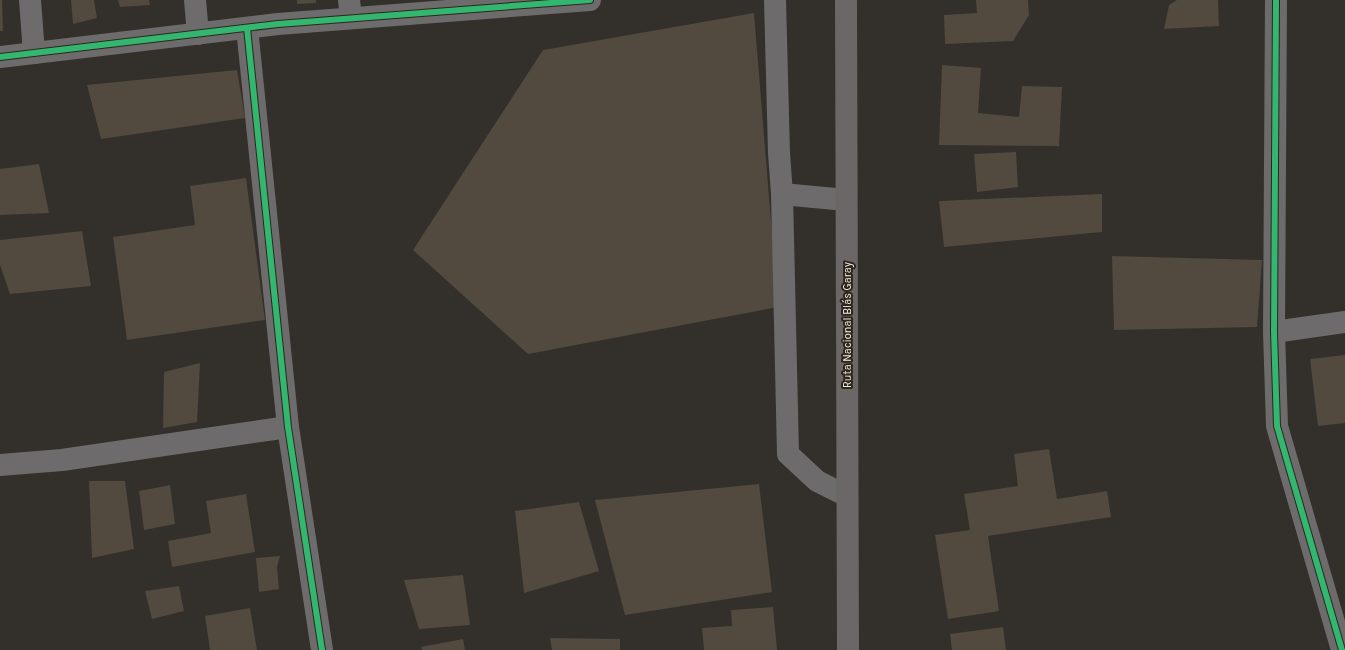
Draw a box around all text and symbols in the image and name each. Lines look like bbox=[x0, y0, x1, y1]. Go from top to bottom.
street label: Ruta Nacional Blás Garay bbox=[841, 262, 854, 388]

